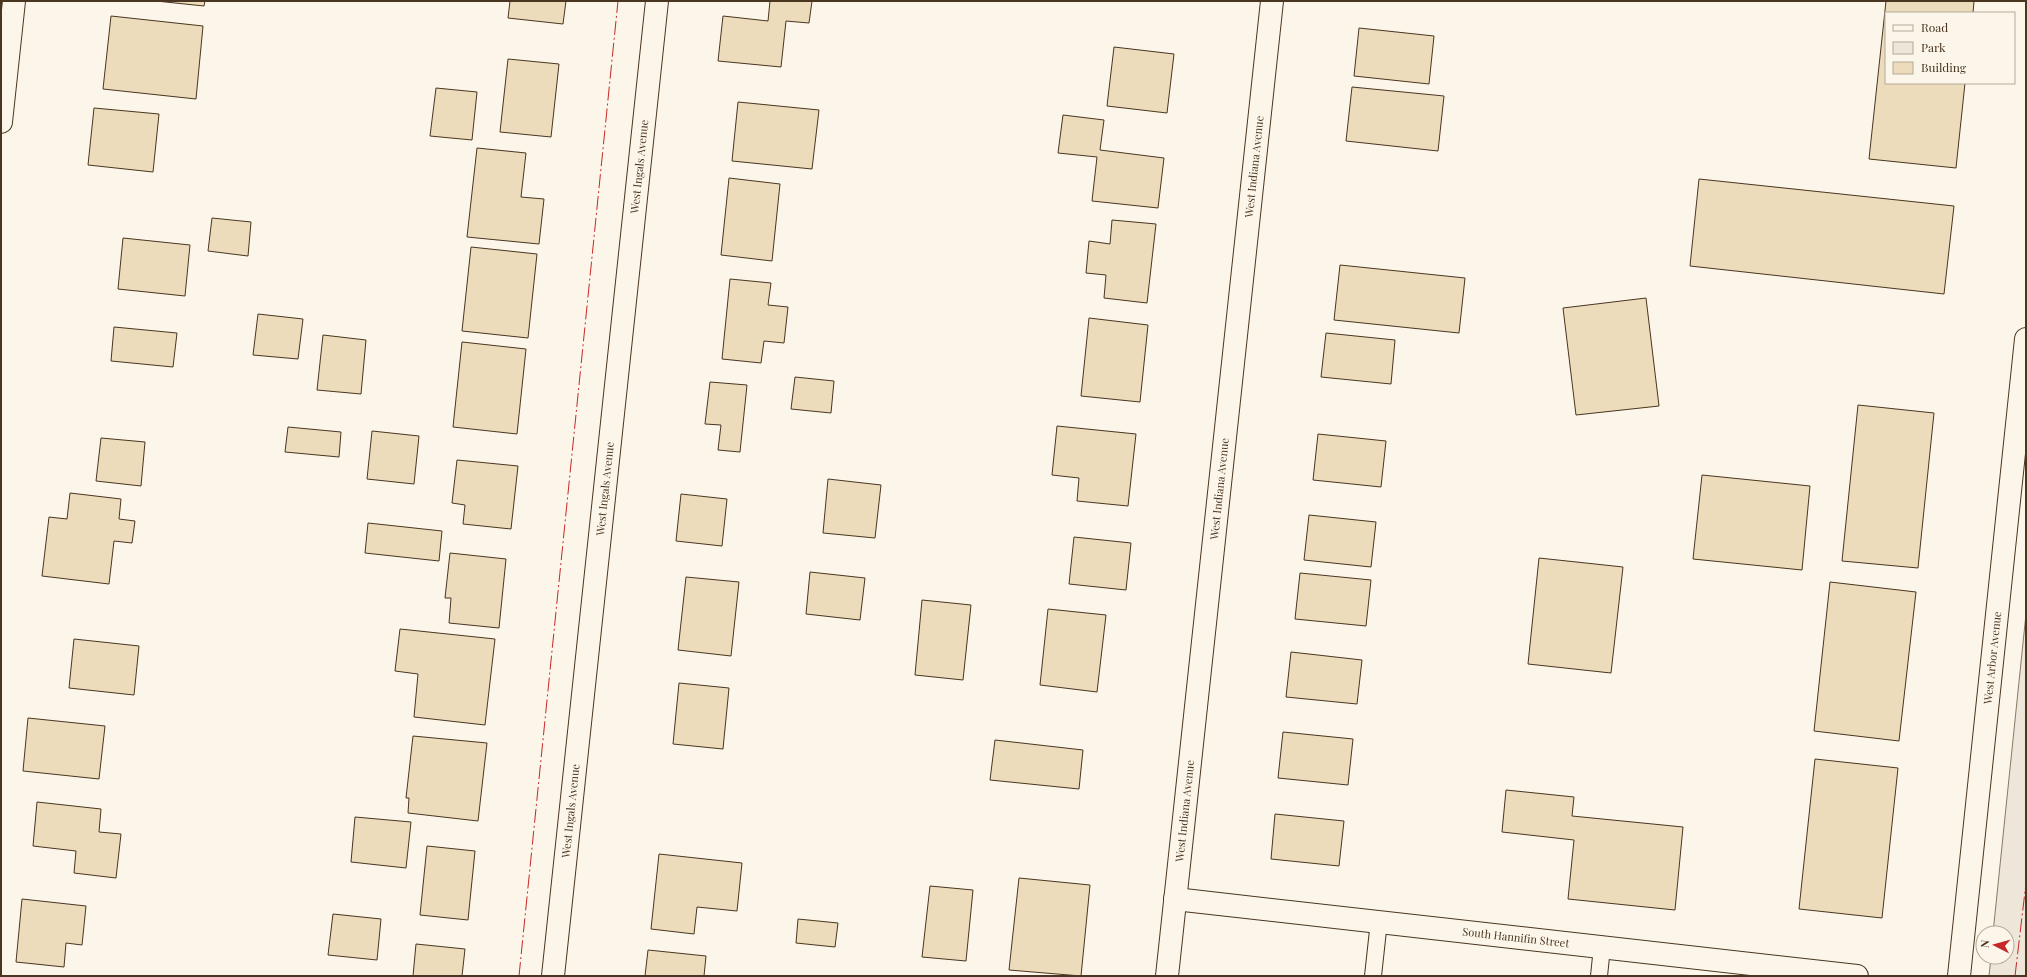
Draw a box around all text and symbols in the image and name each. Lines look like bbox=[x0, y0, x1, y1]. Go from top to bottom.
legend bbox=[1885, 12, 2015, 84]
text: Road bbox=[1921, 19, 1948, 35]
text: Park bbox=[1921, 39, 1946, 55]
text: Building bbox=[1921, 59, 1967, 75]
street label: West Indiana Avenue bbox=[1241, 115, 1267, 219]
street label: West Ingals Avenue bbox=[626, 118, 651, 215]
street label: West Indiana Avenue bbox=[1206, 437, 1232, 541]
street label: West Ingals Avenue bbox=[592, 441, 617, 537]
street label: West Arbor Avenue bbox=[1980, 610, 2004, 706]
street label: West Indiana Avenue bbox=[1171, 759, 1197, 864]
street label: West Ingals Avenue bbox=[558, 763, 583, 860]
street label: South Hannifin Street bbox=[1462, 924, 1570, 950]
north arrow bbox=[1975, 925, 2015, 965]
text: N bbox=[1977, 939, 1992, 949]

